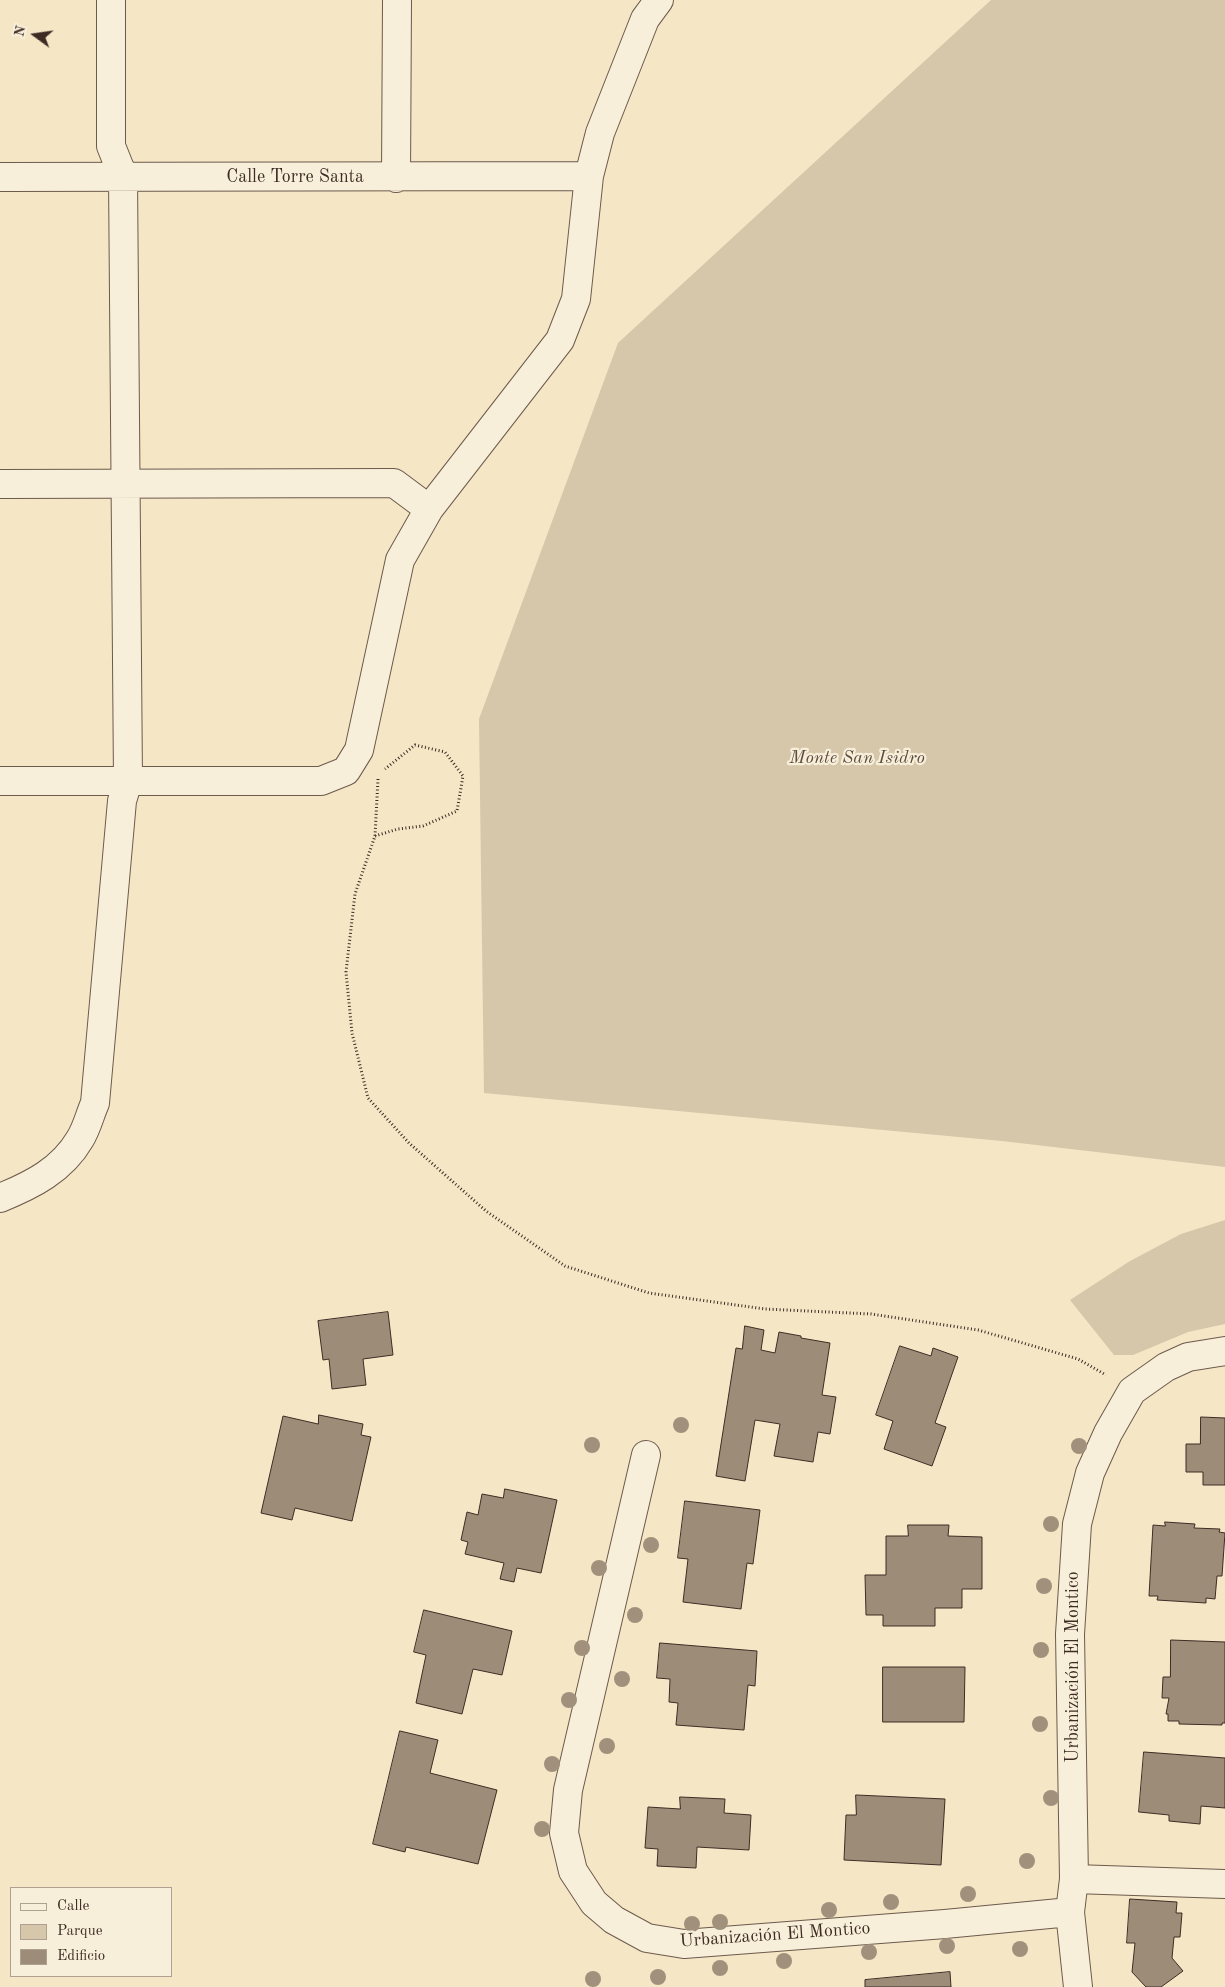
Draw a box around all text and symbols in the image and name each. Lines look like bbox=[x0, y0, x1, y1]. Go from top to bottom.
north arrow bbox=[10, 10, 60, 60]
text: N bbox=[12, 24, 29, 38]
street label: Calle Torre Santa bbox=[226, 166, 364, 188]
park label: Monte San Isidro bbox=[789, 747, 925, 769]
street label: Urbanización El Montico bbox=[1062, 1571, 1084, 1763]
legend bbox=[10, 1887, 172, 1977]
text: Calle bbox=[57, 1899, 89, 1914]
street label: Urbanización El Montico bbox=[679, 1918, 871, 1952]
text: Parque bbox=[57, 1924, 103, 1939]
text: Edificio bbox=[57, 1949, 105, 1964]

